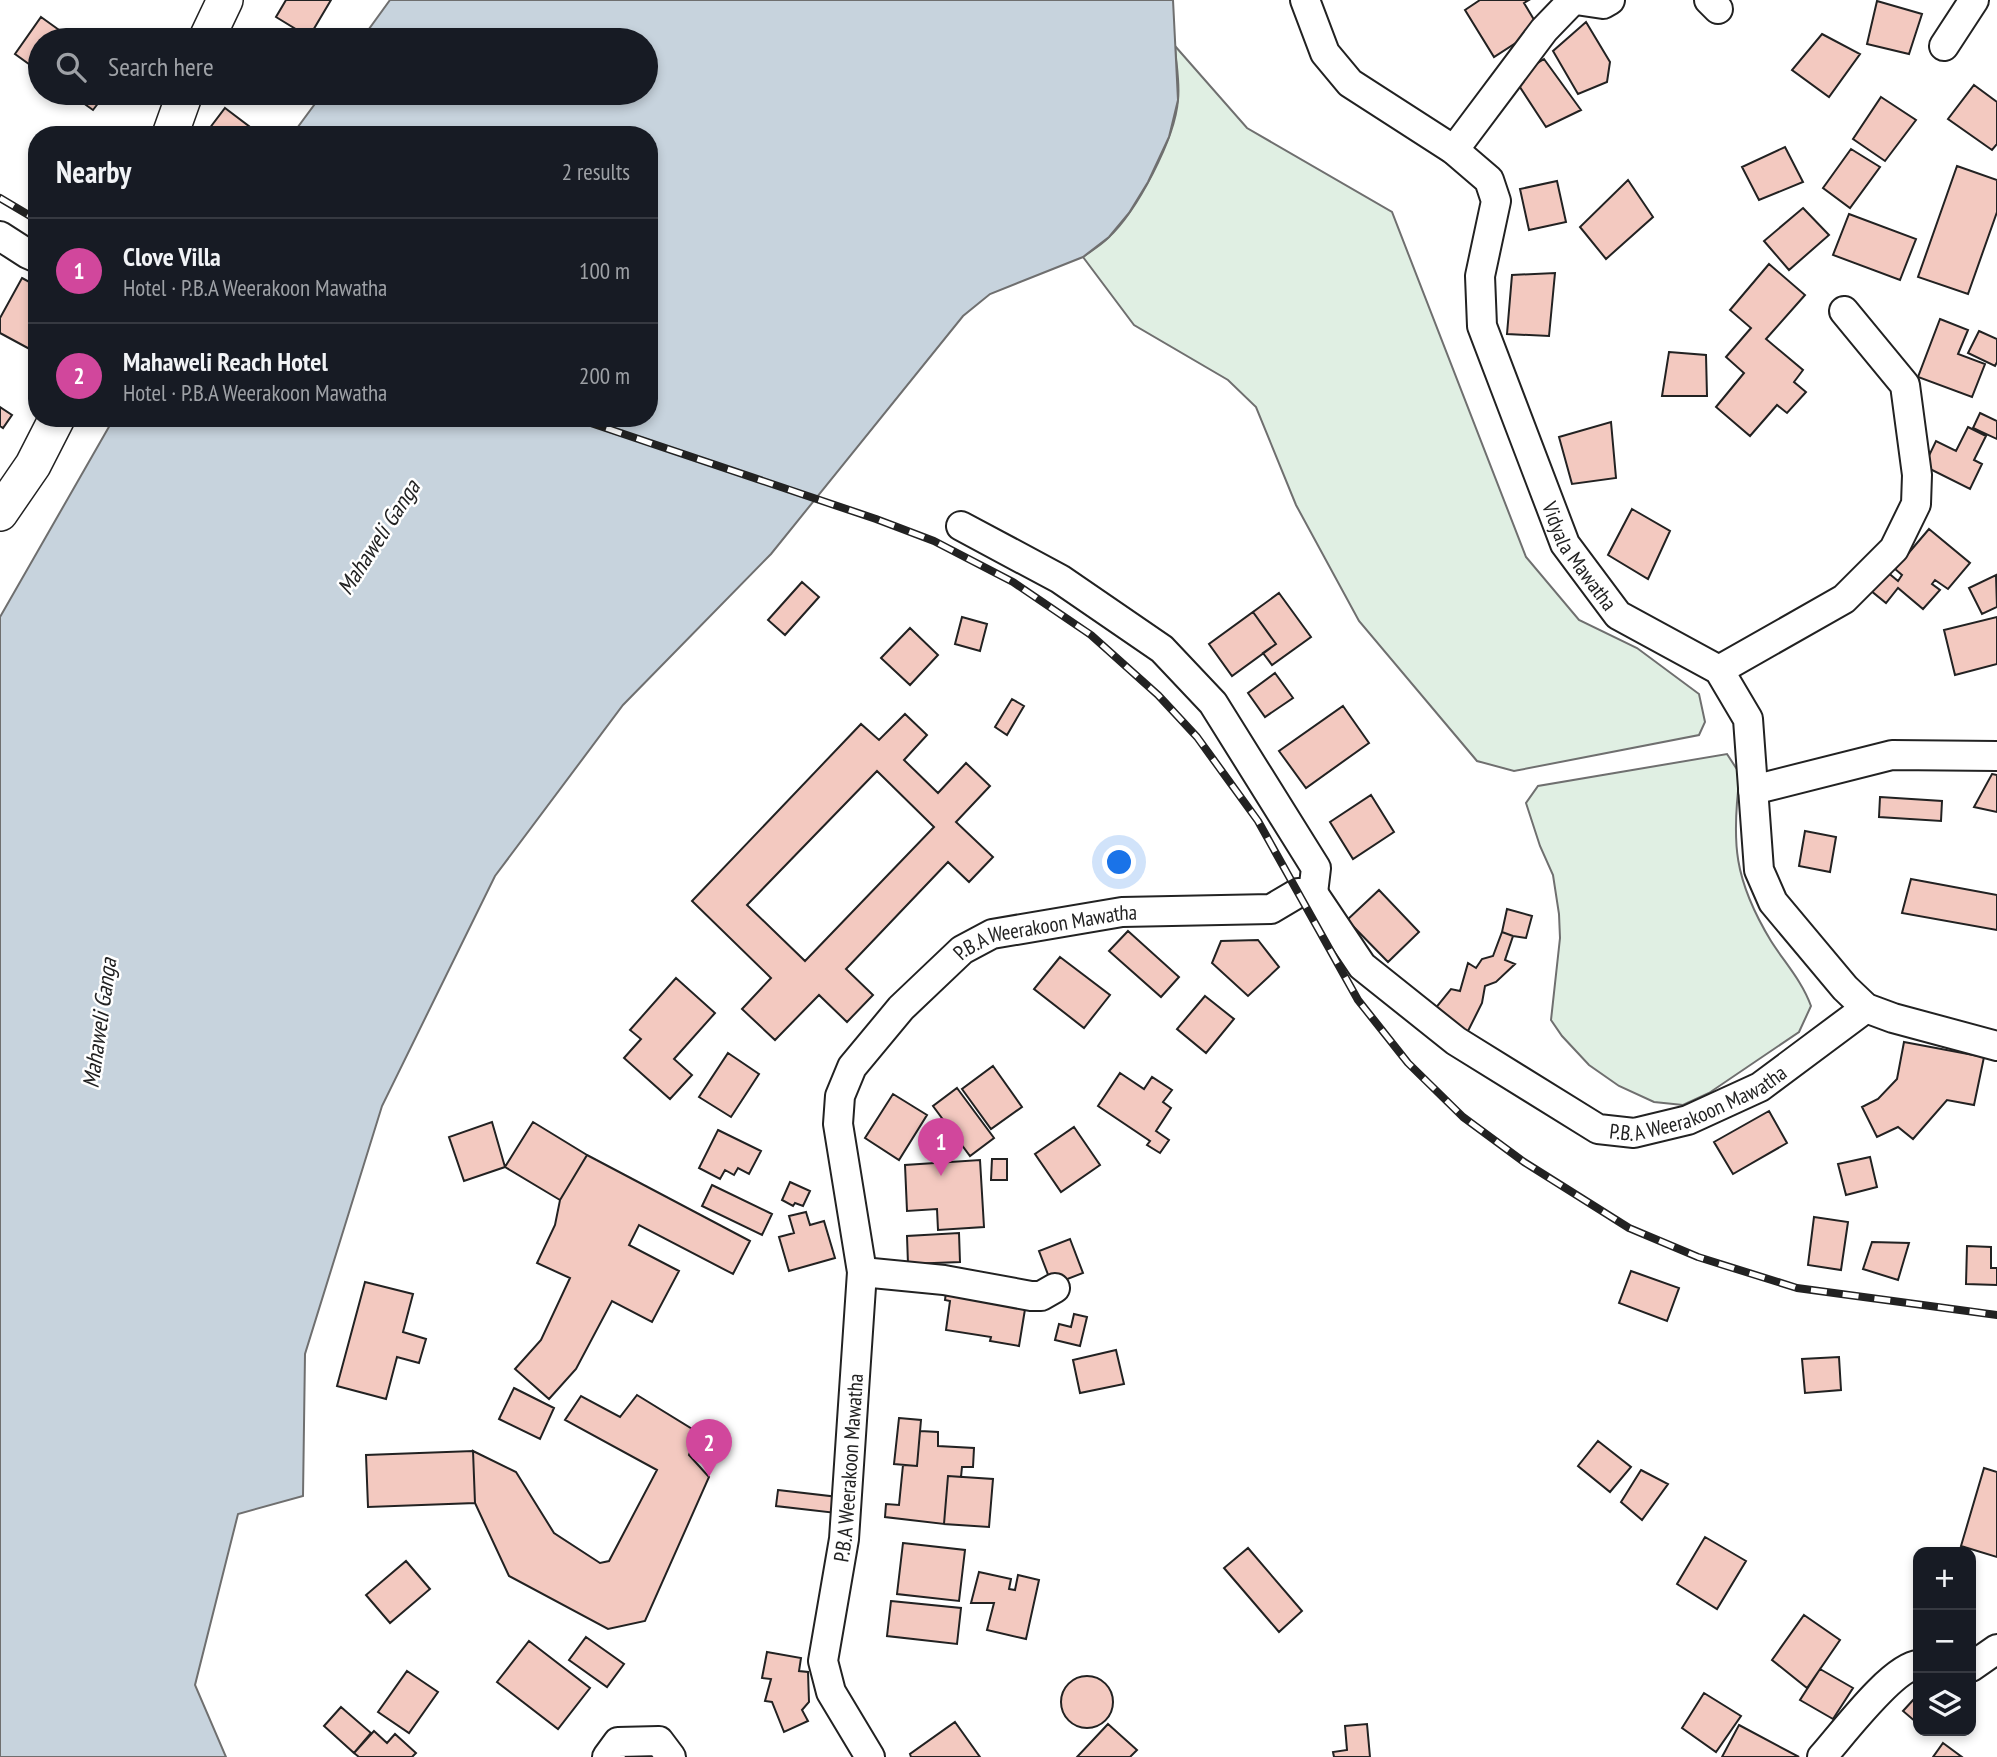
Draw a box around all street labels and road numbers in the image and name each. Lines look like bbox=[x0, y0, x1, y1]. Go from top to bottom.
street label: Vidyala Mawatha bbox=[1536, 497, 1623, 615]
street label: P.B.A Weerakoon Mawatha bbox=[947, 898, 1137, 965]
street label: P.B.A Weerakoon Mawatha bbox=[1608, 1059, 1792, 1146]
street label: P.B.A Weerakoon Mawatha bbox=[827, 1373, 869, 1564]

